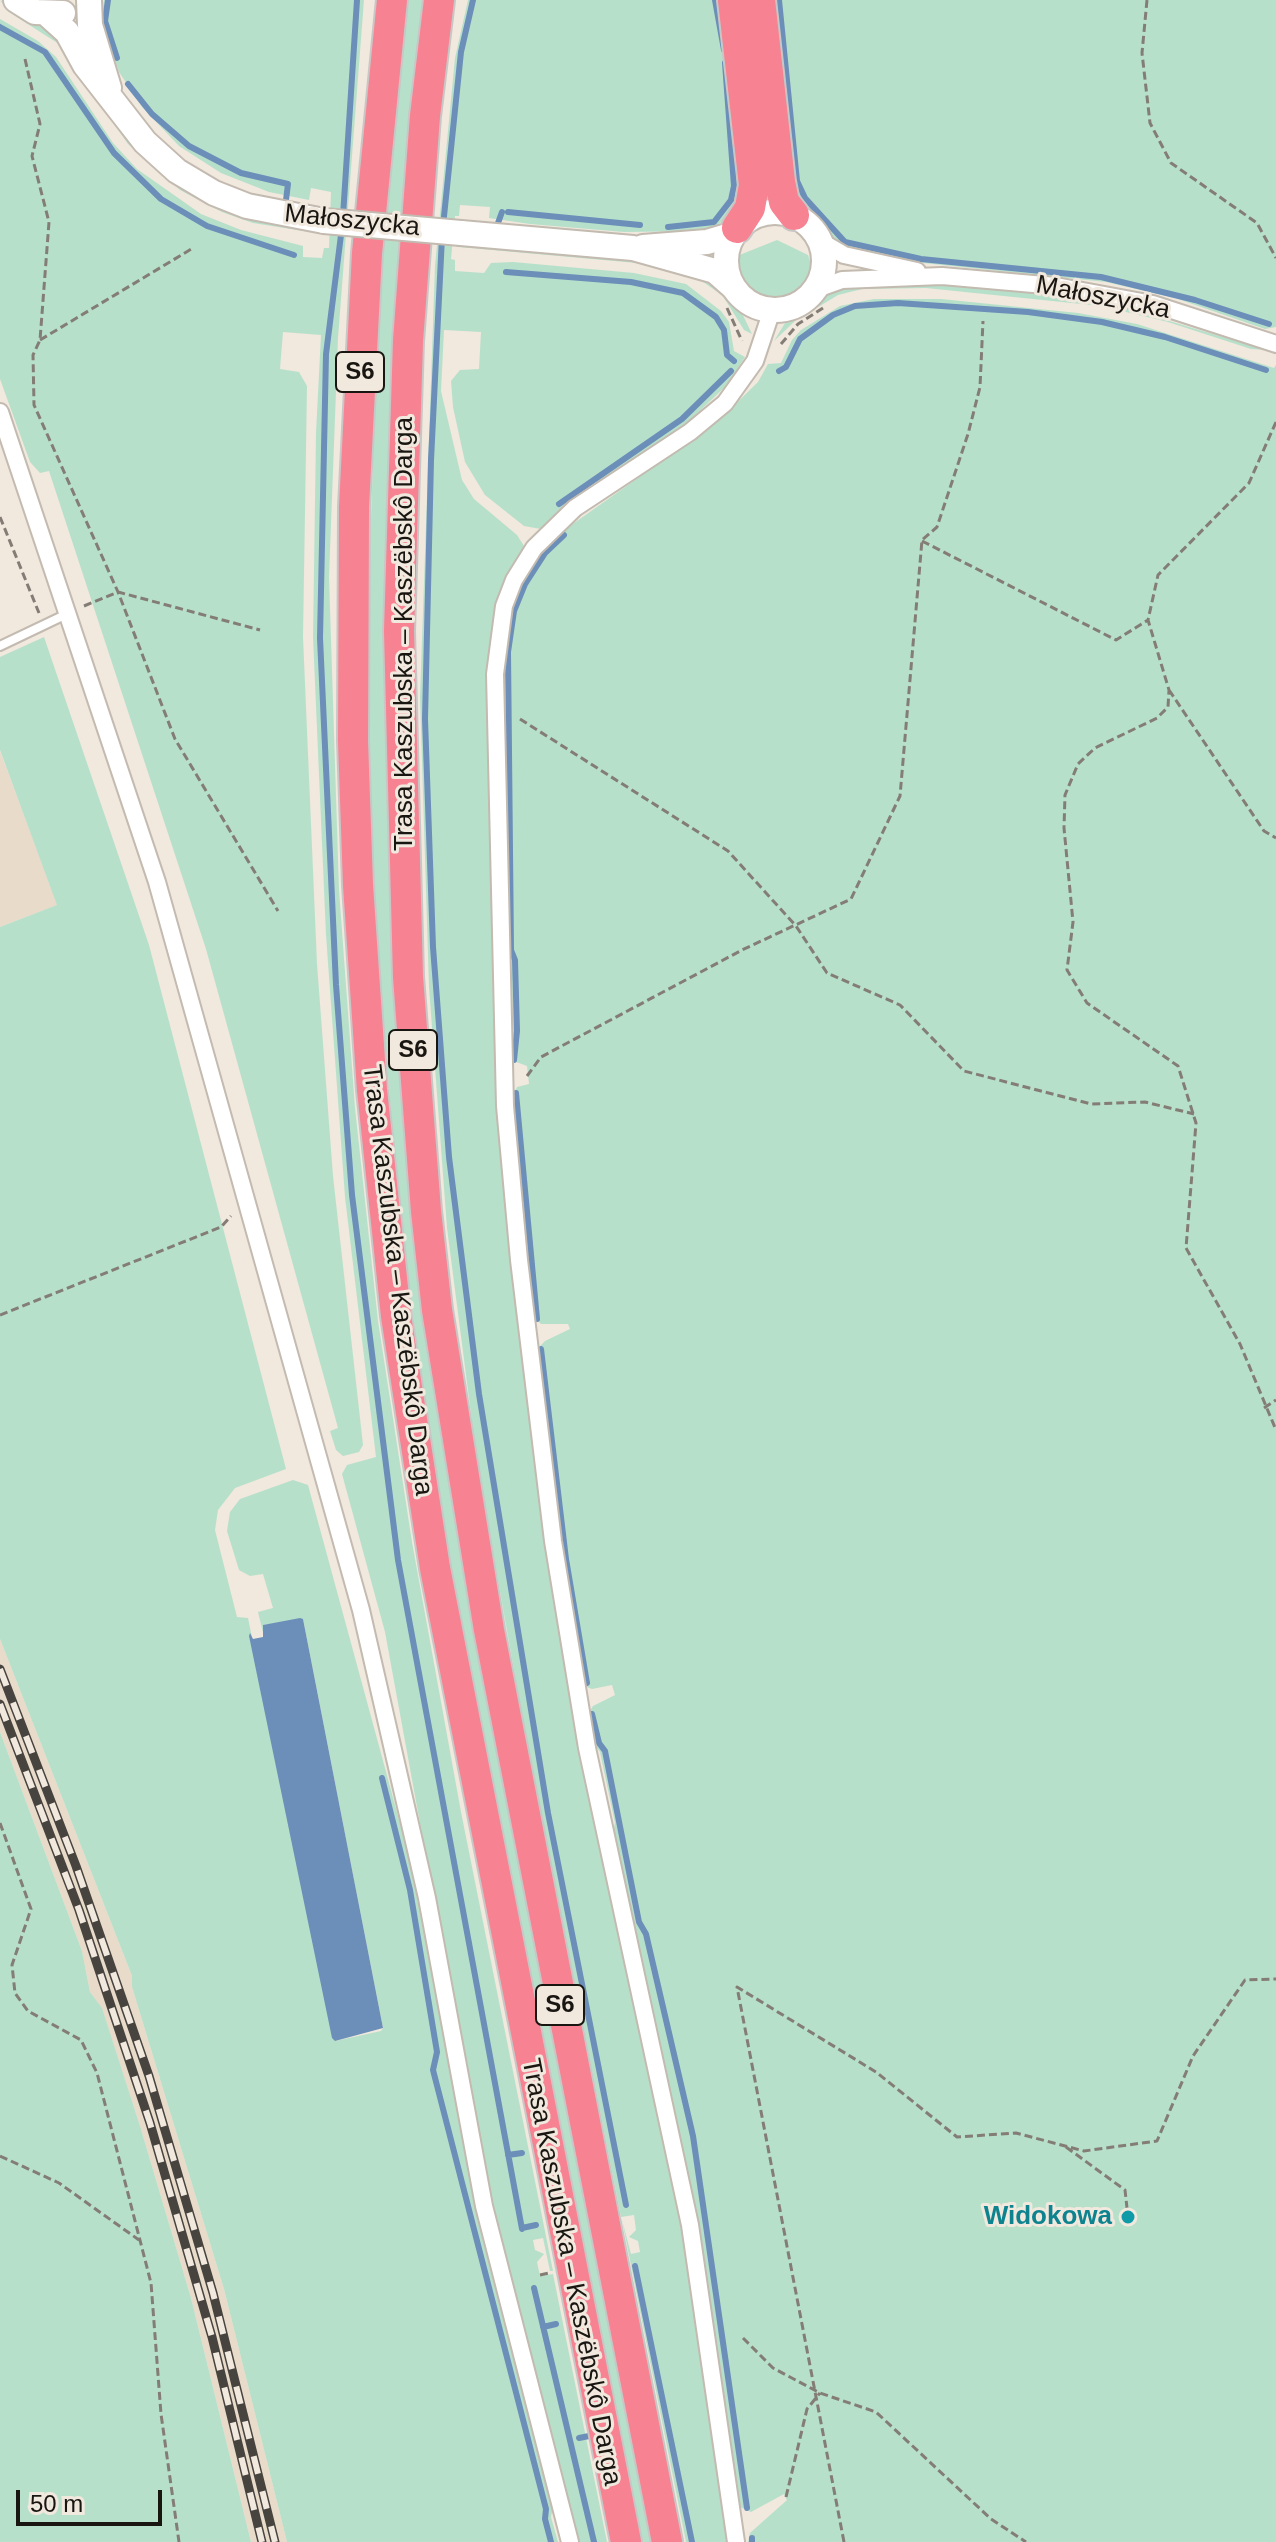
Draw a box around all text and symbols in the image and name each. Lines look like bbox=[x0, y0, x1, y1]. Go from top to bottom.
street label: Małoszycka bbox=[283, 198, 421, 244]
street label: Małoszycka bbox=[1033, 270, 1173, 326]
road number: S6 bbox=[336, 352, 384, 392]
street label: Trasa Kaszubska – Kaszëbskô Darga bbox=[389, 417, 421, 851]
road number: S6 bbox=[389, 1030, 437, 1070]
street label: Trasa Kaszubska – Kaszëbskô Darga bbox=[355, 1063, 439, 1497]
road number: S6 bbox=[536, 1985, 584, 2025]
street label: Trasa Kaszubska – Kaszëbskô Darga bbox=[514, 2056, 628, 2488]
place label: Widokowa bbox=[984, 2201, 1112, 2233]
marker: Widokowa bbox=[1119, 2208, 1137, 2226]
scale bar bbox=[20, 2474, 166, 2524]
text: 50 m bbox=[30, 2490, 83, 2517]

